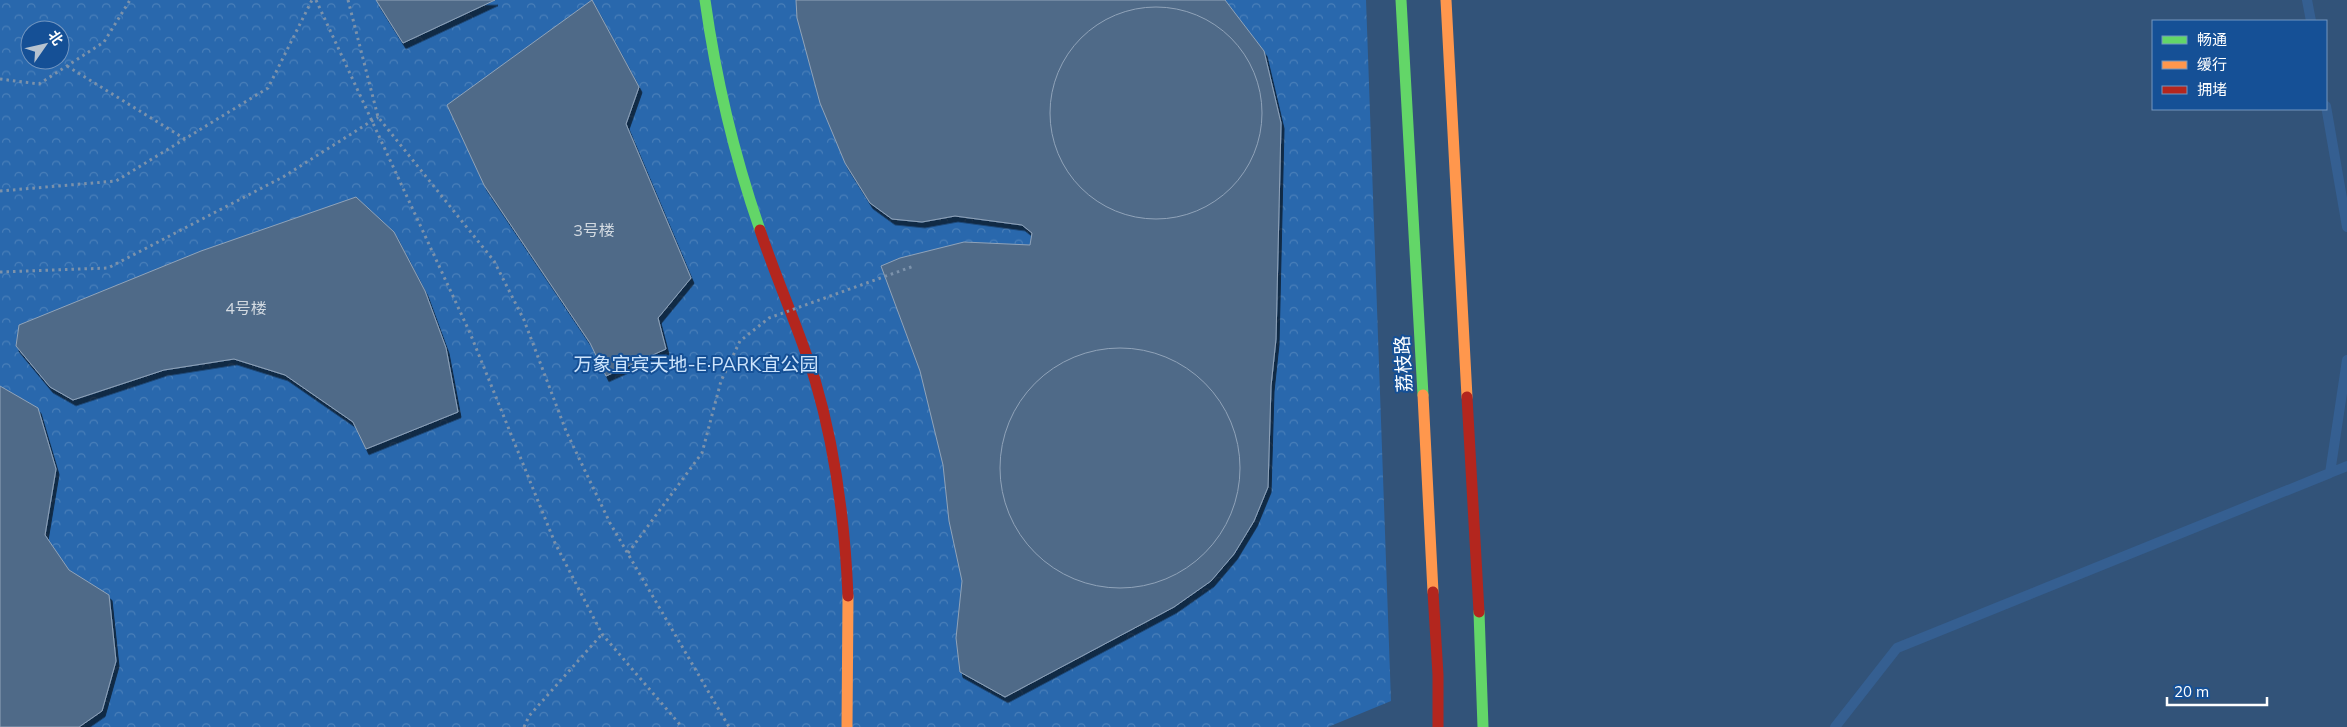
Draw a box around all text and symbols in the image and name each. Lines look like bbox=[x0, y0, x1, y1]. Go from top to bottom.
north arrow bbox=[20, 20, 70, 70]
legend bbox=[2152, 20, 2327, 110]
text: 北 bbox=[44, 27, 67, 49]
text: 畅通 bbox=[2197, 30, 2227, 49]
text: 缓行 bbox=[2197, 55, 2227, 74]
text: 拥堵 bbox=[2197, 80, 2227, 99]
house number: 3号楼 bbox=[573, 220, 615, 240]
house number: 4号楼 bbox=[225, 298, 267, 318]
street label: 荔枝路 bbox=[1390, 335, 1416, 393]
park label: 万象宜宾天地-E·PARK宜公园 bbox=[574, 352, 818, 376]
scale bar bbox=[2167, 674, 2267, 706]
text: 20 m bbox=[2174, 682, 2209, 701]

